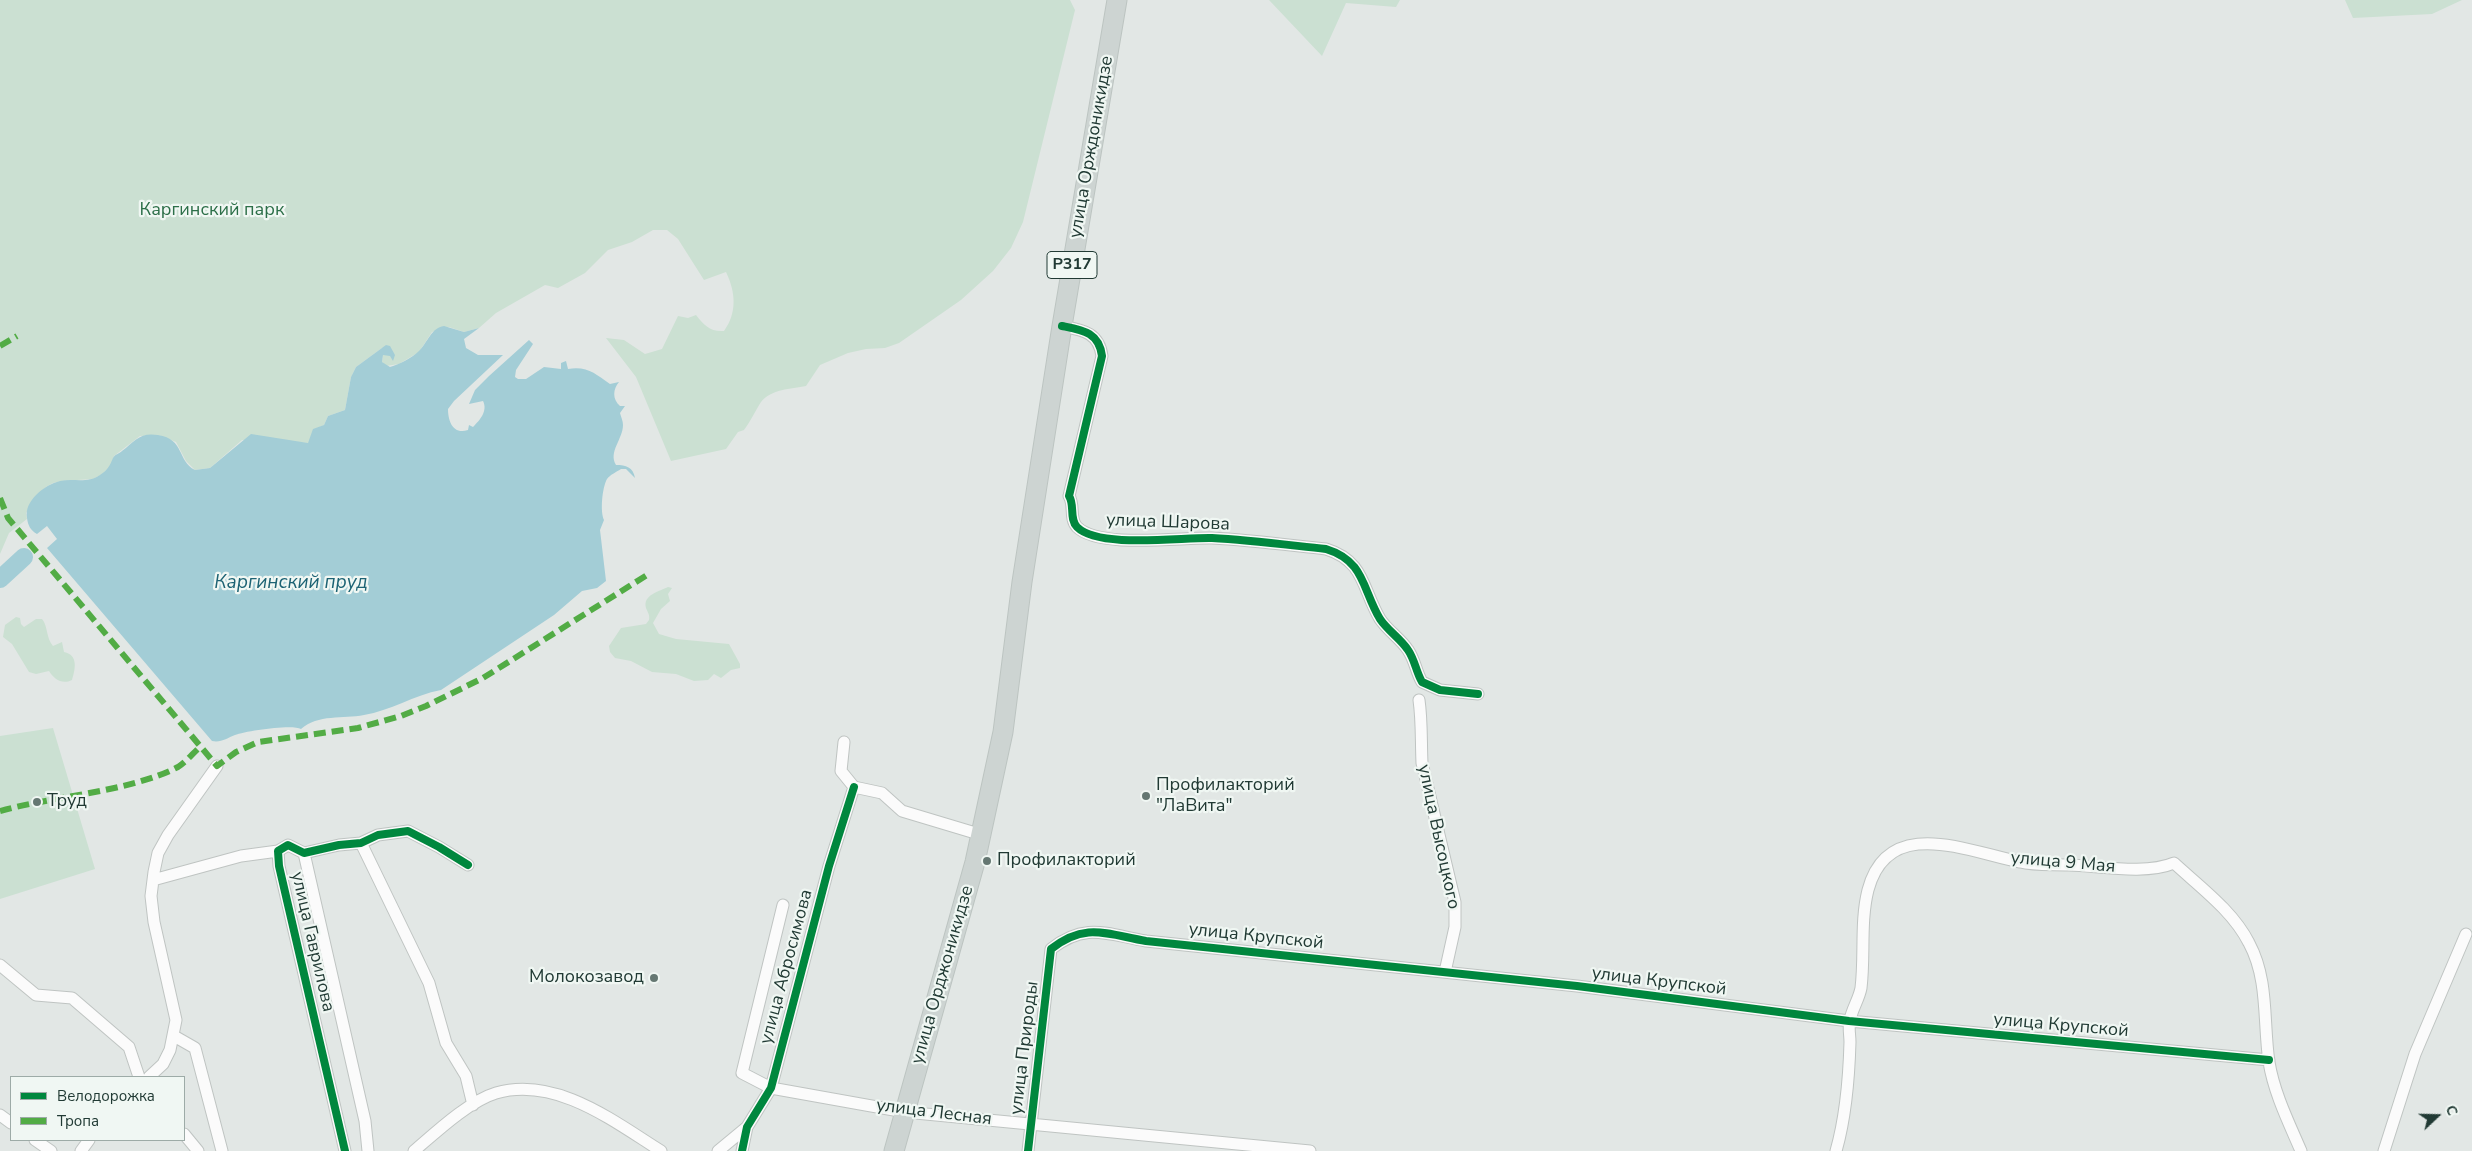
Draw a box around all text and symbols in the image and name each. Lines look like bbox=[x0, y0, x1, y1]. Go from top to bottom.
street label: улица Орждоникидзе bbox=[1065, 54, 1119, 240]
park label: Каргинский парк bbox=[140, 200, 284, 222]
road number: Р317 bbox=[1047, 252, 1097, 278]
street label: улица Шарова bbox=[1106, 510, 1230, 536]
water label: Каргинский пруд bbox=[214, 572, 368, 594]
street label: улица Высоцкого bbox=[1412, 763, 1464, 911]
place label: Профилакторий "ЛаВита" bbox=[1156, 775, 1295, 818]
marker: Профилакторий "ЛаВита" bbox=[1140, 790, 1152, 802]
place label: Труд bbox=[47, 791, 87, 813]
marker: Труд bbox=[31, 796, 43, 808]
street label: улица 9 Мая bbox=[2010, 848, 2116, 878]
place label: Профилакторий bbox=[997, 850, 1136, 872]
marker: Профилакторий bbox=[981, 855, 993, 867]
street label: улица Гаврилова bbox=[285, 870, 339, 1014]
street label: улица Орджоникидзе bbox=[907, 883, 979, 1067]
street label: улица Абросимова bbox=[756, 887, 818, 1047]
street label: улица Крупской bbox=[1187, 919, 1325, 955]
street label: улица Крупской bbox=[1590, 963, 1728, 1001]
place label: Молокозавод bbox=[529, 967, 644, 989]
marker: Молокозавод bbox=[648, 972, 660, 984]
street label: улица Природы bbox=[1006, 980, 1044, 1116]
street label: улица Крупской bbox=[1993, 1009, 2129, 1043]
legend bbox=[10, 1076, 185, 1141]
text: Велодорожка bbox=[57, 1086, 155, 1106]
north arrow bbox=[2412, 1091, 2462, 1141]
street label: улица Лесная bbox=[875, 1095, 993, 1131]
text: С bbox=[2441, 1103, 2462, 1118]
text: Тропа bbox=[57, 1111, 99, 1131]

